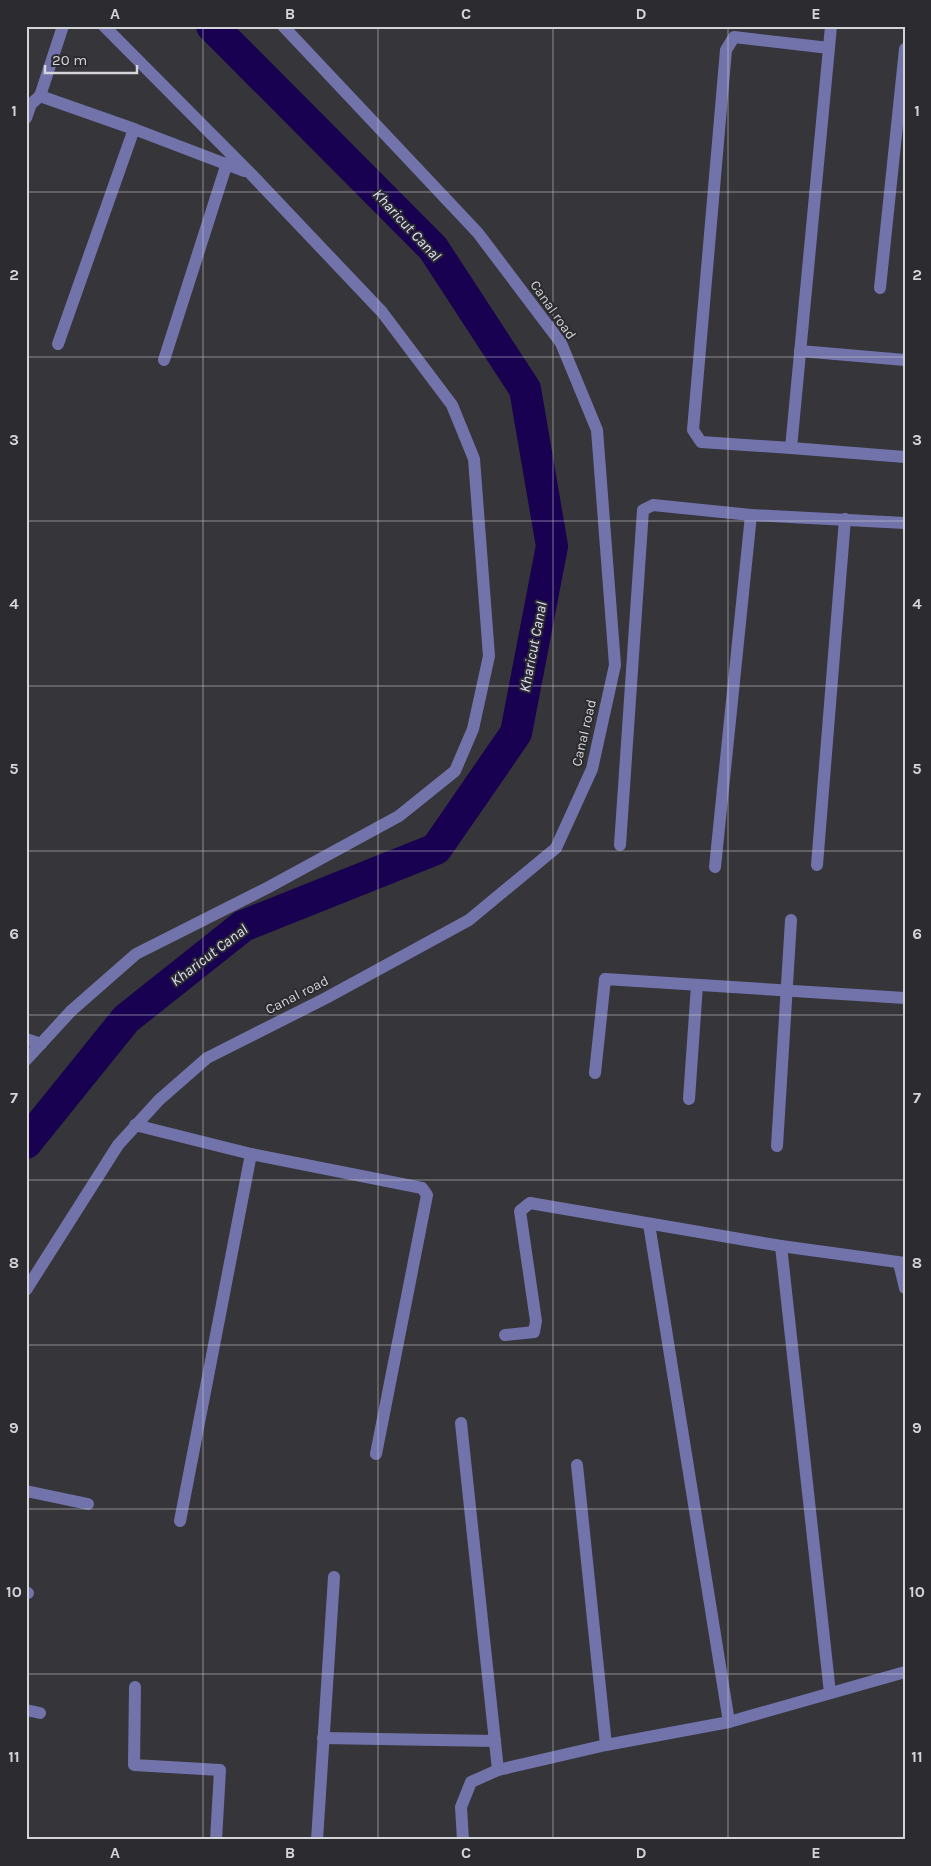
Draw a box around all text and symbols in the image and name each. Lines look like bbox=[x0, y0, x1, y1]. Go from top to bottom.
text: A bbox=[110, 4, 120, 23]
text: B bbox=[285, 4, 295, 23]
text: C bbox=[461, 4, 471, 23]
text: D bbox=[636, 4, 647, 23]
text: E bbox=[811, 4, 821, 23]
scale bar bbox=[45, 42, 138, 74]
text: 20 m bbox=[52, 51, 87, 69]
text: 1 bbox=[11, 101, 17, 120]
text: 1 bbox=[914, 101, 920, 120]
water label: Kharicut Canal bbox=[369, 185, 445, 265]
text: 2 bbox=[9, 265, 19, 284]
text: 2 bbox=[912, 265, 922, 284]
street label: Canal road bbox=[526, 277, 580, 343]
text: 3 bbox=[9, 430, 19, 449]
text: 3 bbox=[912, 430, 922, 449]
text: 4 bbox=[9, 594, 19, 613]
text: 4 bbox=[912, 594, 922, 613]
water label: Kharicut Canal bbox=[515, 600, 551, 694]
street label: Canal road bbox=[568, 698, 600, 768]
text: 5 bbox=[9, 759, 19, 778]
text: 5 bbox=[912, 759, 922, 778]
water label: Kharicut Canal bbox=[167, 920, 251, 990]
text: 6 bbox=[9, 924, 19, 943]
text: 6 bbox=[912, 924, 922, 943]
street label: Canal road bbox=[263, 972, 331, 1018]
text: 7 bbox=[10, 1088, 18, 1107]
text: 7 bbox=[913, 1088, 921, 1107]
text: 8 bbox=[9, 1253, 19, 1272]
text: 8 bbox=[912, 1253, 922, 1272]
text: 9 bbox=[9, 1418, 19, 1437]
text: 9 bbox=[912, 1418, 922, 1437]
text: 10 bbox=[6, 1582, 22, 1601]
text: 10 bbox=[909, 1582, 925, 1601]
text: 11 bbox=[8, 1747, 20, 1766]
text: 11 bbox=[911, 1747, 923, 1766]
text: A bbox=[110, 1843, 120, 1862]
text: B bbox=[285, 1843, 295, 1862]
text: C bbox=[461, 1843, 471, 1862]
text: D bbox=[636, 1843, 647, 1862]
text: E bbox=[811, 1843, 821, 1862]

